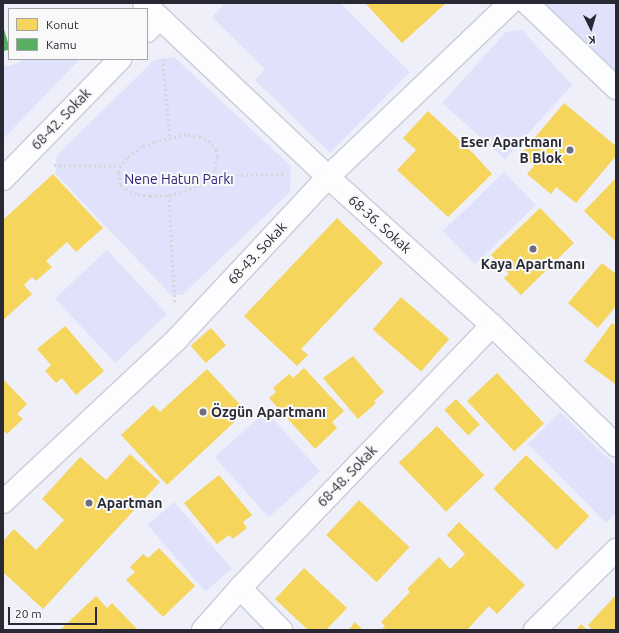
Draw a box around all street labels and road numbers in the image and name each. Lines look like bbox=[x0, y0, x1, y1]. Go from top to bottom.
street label: 68-42. Sokak bbox=[27, 85, 95, 153]
street label: 68-36. Sokak bbox=[345, 191, 415, 257]
street label: 68-43. Sokak bbox=[224, 218, 290, 288]
street label: 68-48. Sokak bbox=[313, 442, 381, 510]

